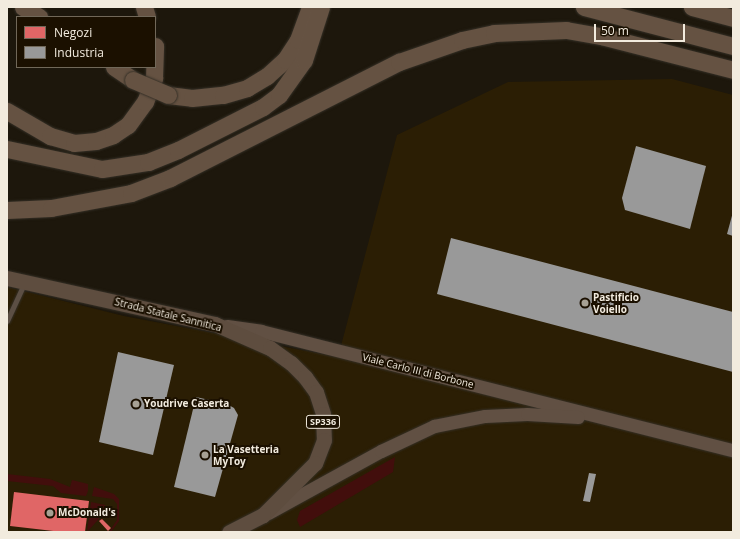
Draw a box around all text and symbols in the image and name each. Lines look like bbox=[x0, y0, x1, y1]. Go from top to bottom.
legend bbox=[16, 16, 156, 68]
scale bar bbox=[596, 16, 687, 42]
text: 50 m bbox=[601, 22, 629, 39]
text: Negozi bbox=[54, 24, 92, 41]
text: Industria bbox=[54, 44, 104, 61]
place label: Pastificio Voiello bbox=[593, 291, 639, 314]
street label: Strada Statale Sannitica bbox=[113, 296, 223, 334]
marker: Pastificio Voiello bbox=[580, 298, 590, 308]
street label: Viale Carlo III di Borbone bbox=[361, 351, 475, 391]
place label: Youdrive Caserta bbox=[144, 398, 229, 410]
marker: Youdrive Caserta bbox=[131, 399, 141, 409]
road number: SP336 bbox=[305, 415, 341, 429]
place label: La Vasetteria MyToy bbox=[213, 443, 279, 466]
marker: La Vasetteria MyToy bbox=[200, 450, 210, 460]
place label: McDonald's bbox=[58, 507, 116, 519]
marker: McDonald's bbox=[45, 508, 55, 518]

